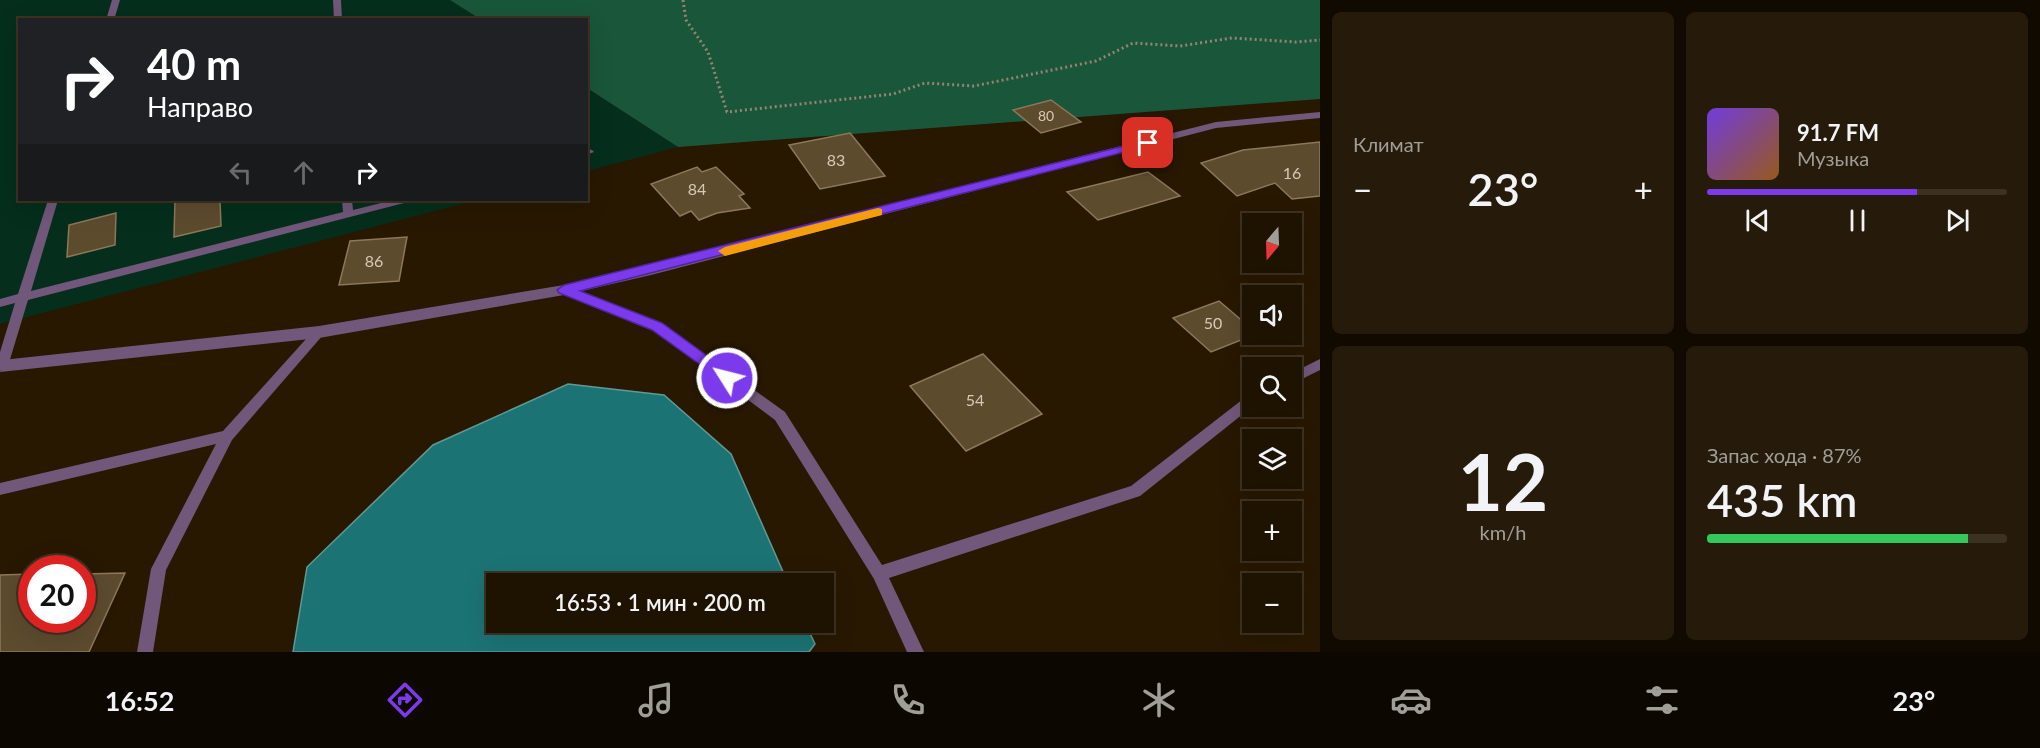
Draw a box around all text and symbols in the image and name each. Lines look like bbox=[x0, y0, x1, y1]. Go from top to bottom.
text: 40 m bbox=[147, 39, 241, 89]
icon: right bbox=[48, 42, 126, 120]
text: Направо bbox=[147, 90, 253, 123]
house number: 80 bbox=[1038, 107, 1054, 124]
pin bbox=[1122, 117, 1173, 168]
text: 91.7 FM bbox=[1797, 119, 1879, 146]
icon: arrive bbox=[1131, 126, 1164, 159]
text: Климат bbox=[1353, 132, 1424, 156]
text: Музыка bbox=[1797, 146, 1869, 170]
house number: 83 bbox=[827, 150, 845, 169]
icon: left bbox=[224, 156, 257, 189]
icon: ahead bbox=[287, 156, 320, 189]
icon: right bbox=[350, 156, 383, 189]
text: 23° bbox=[1468, 162, 1538, 216]
house number: 16 bbox=[1283, 163, 1301, 182]
text: − bbox=[1353, 169, 1372, 209]
text: + bbox=[1634, 169, 1653, 209]
house number: 84 bbox=[688, 179, 706, 198]
icon: previous bbox=[1741, 204, 1774, 237]
icon: pause bbox=[1841, 204, 1874, 237]
icon: next bbox=[1941, 204, 1974, 237]
north arrow bbox=[1242, 213, 1302, 273]
map controls bbox=[1242, 213, 1302, 633]
house number: 86 bbox=[365, 251, 383, 270]
button: sound bbox=[1242, 285, 1302, 345]
house number: 50 bbox=[1204, 313, 1222, 332]
position arrow bbox=[695, 346, 759, 410]
button: search bbox=[1242, 357, 1302, 417]
house number: 54 bbox=[966, 390, 984, 409]
button: layers bbox=[1242, 429, 1302, 489]
text: 12 bbox=[1458, 434, 1548, 528]
text: Запас хода · 87% bbox=[1707, 443, 1862, 467]
text: 435 km bbox=[1707, 473, 1857, 527]
button: + bbox=[1242, 501, 1302, 561]
text: km/h bbox=[1480, 520, 1526, 544]
speed limit sign: 20 bbox=[18, 555, 96, 633]
button: − bbox=[1242, 573, 1302, 633]
text: 16:53 · 1 мин · 200 m bbox=[554, 589, 766, 616]
icon: directions bbox=[384, 679, 426, 721]
icon: music bbox=[635, 679, 677, 721]
icon: phone bbox=[887, 679, 929, 721]
icon: climate bbox=[1138, 679, 1180, 721]
icon: car bbox=[1390, 679, 1432, 721]
icon: filters bbox=[1641, 679, 1683, 721]
text: 16:52 bbox=[105, 684, 174, 717]
text: 23° bbox=[1893, 684, 1935, 717]

